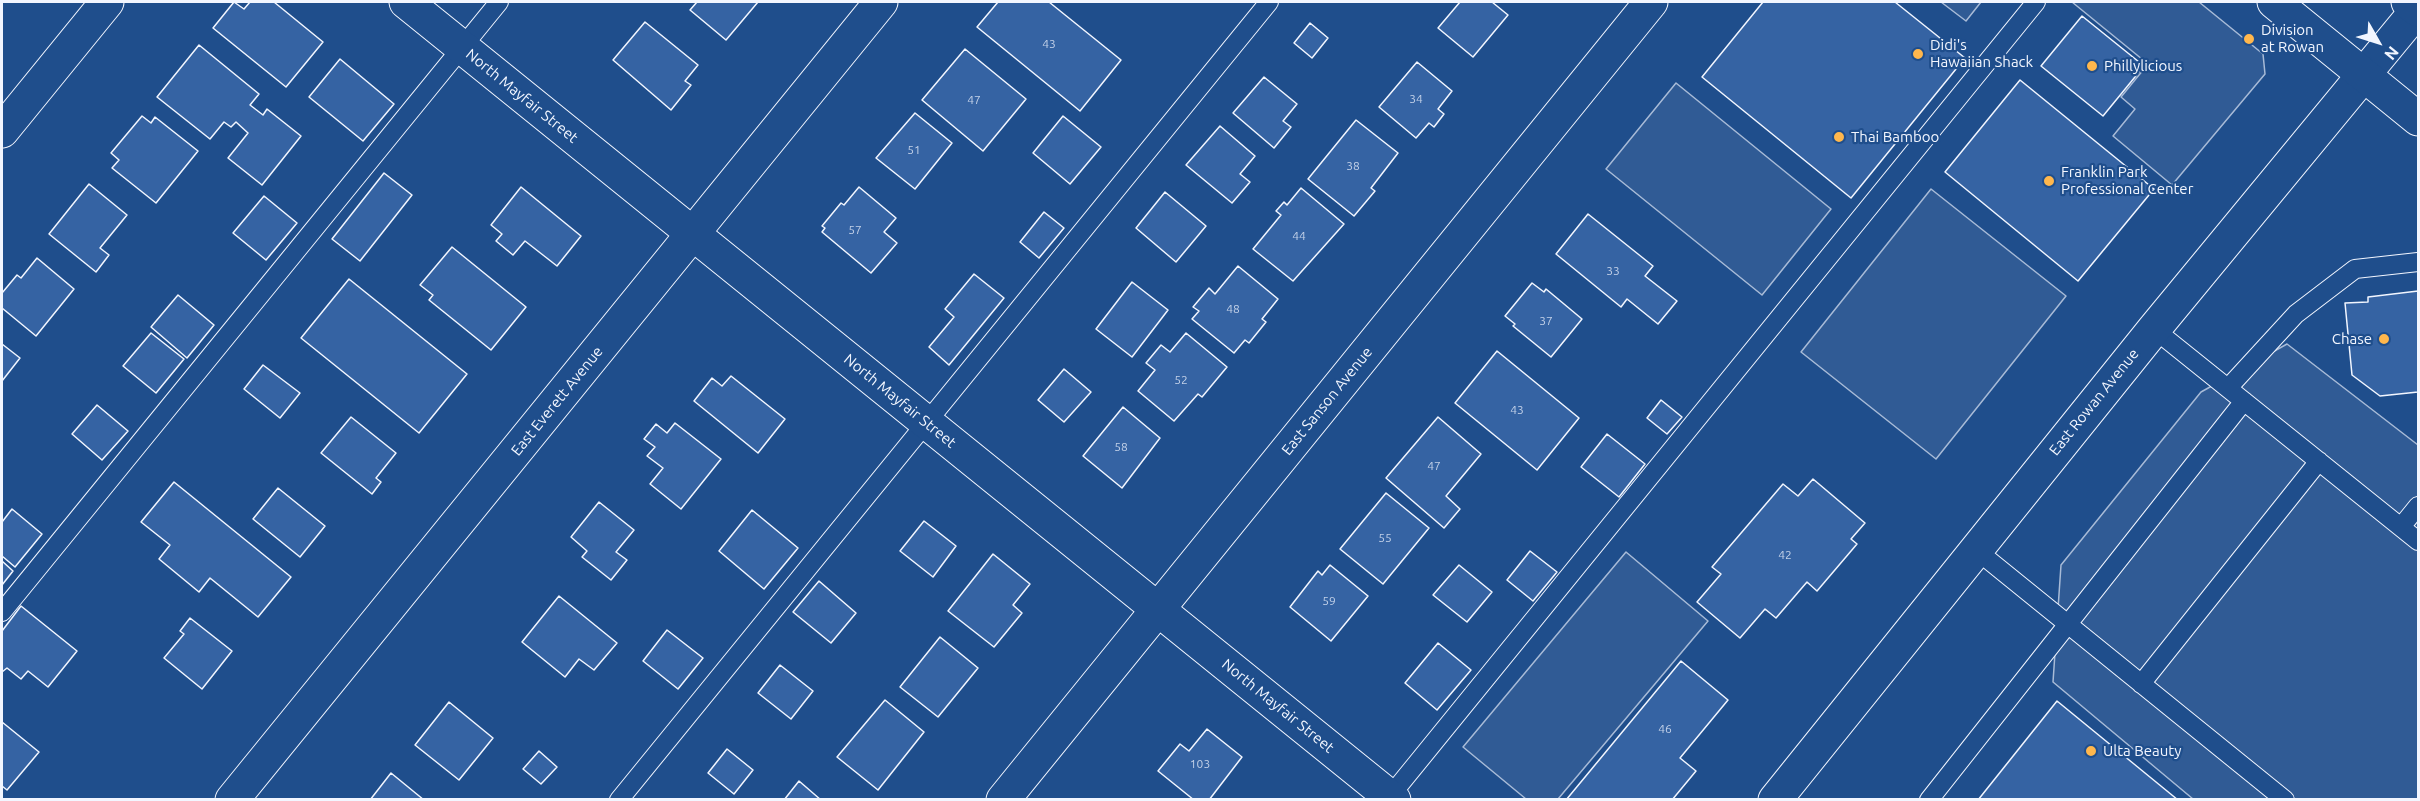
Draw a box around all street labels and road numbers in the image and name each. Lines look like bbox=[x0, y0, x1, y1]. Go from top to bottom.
street label: North Mayfair Street bbox=[462, 45, 582, 147]
street label: East Everett Avenue bbox=[507, 343, 607, 459]
street label: East Sanson Avenue bbox=[1278, 343, 1376, 459]
street label: East Rowan Avenue bbox=[2046, 345, 2142, 459]
street label: North Mayfair Street bbox=[840, 350, 960, 452]
street label: North Mayfair Street bbox=[1218, 655, 1338, 757]

